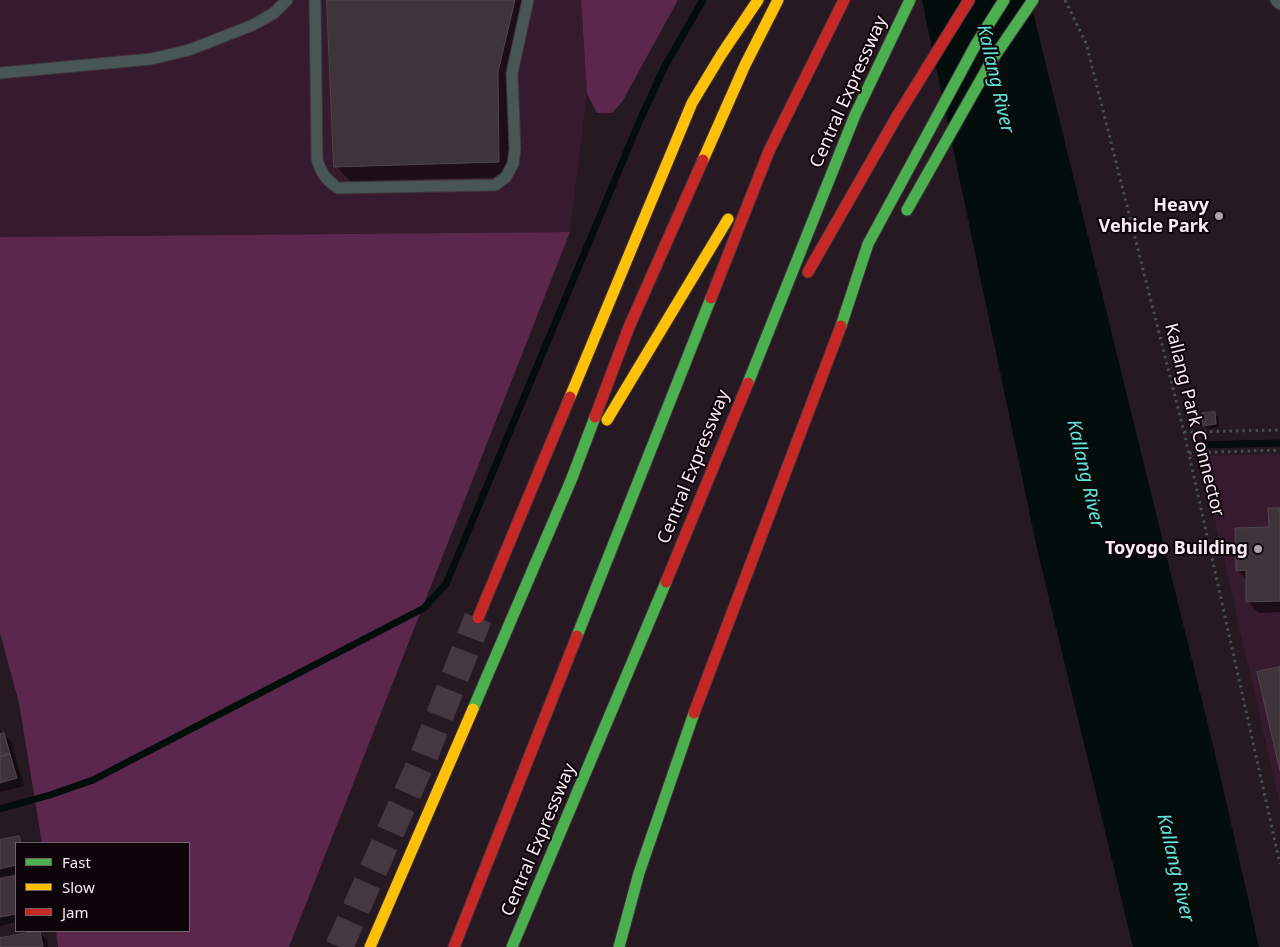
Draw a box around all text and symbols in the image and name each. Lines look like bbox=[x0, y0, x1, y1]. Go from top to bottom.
street label: Central Expressway bbox=[806, 13, 892, 171]
water label: Kallang River bbox=[971, 22, 1019, 136]
place label: Heavy Vehicle Park bbox=[1099, 195, 1209, 238]
marker: Heavy Vehicle Park bbox=[1213, 210, 1225, 222]
street label: Kallang Park Connector bbox=[1160, 321, 1228, 519]
street label: Central Expressway bbox=[653, 387, 735, 547]
water label: Kallang River bbox=[1061, 417, 1109, 531]
place label: Toyogo Building bbox=[1105, 538, 1248, 560]
marker: Toyogo Building bbox=[1252, 543, 1264, 555]
street label: Central Expressway bbox=[497, 760, 581, 920]
water label: Kallang River bbox=[1151, 811, 1199, 925]
legend bbox=[15, 842, 190, 932]
text: Fast bbox=[62, 852, 91, 872]
text: Slow bbox=[62, 877, 95, 897]
text: Jam bbox=[62, 902, 89, 922]

